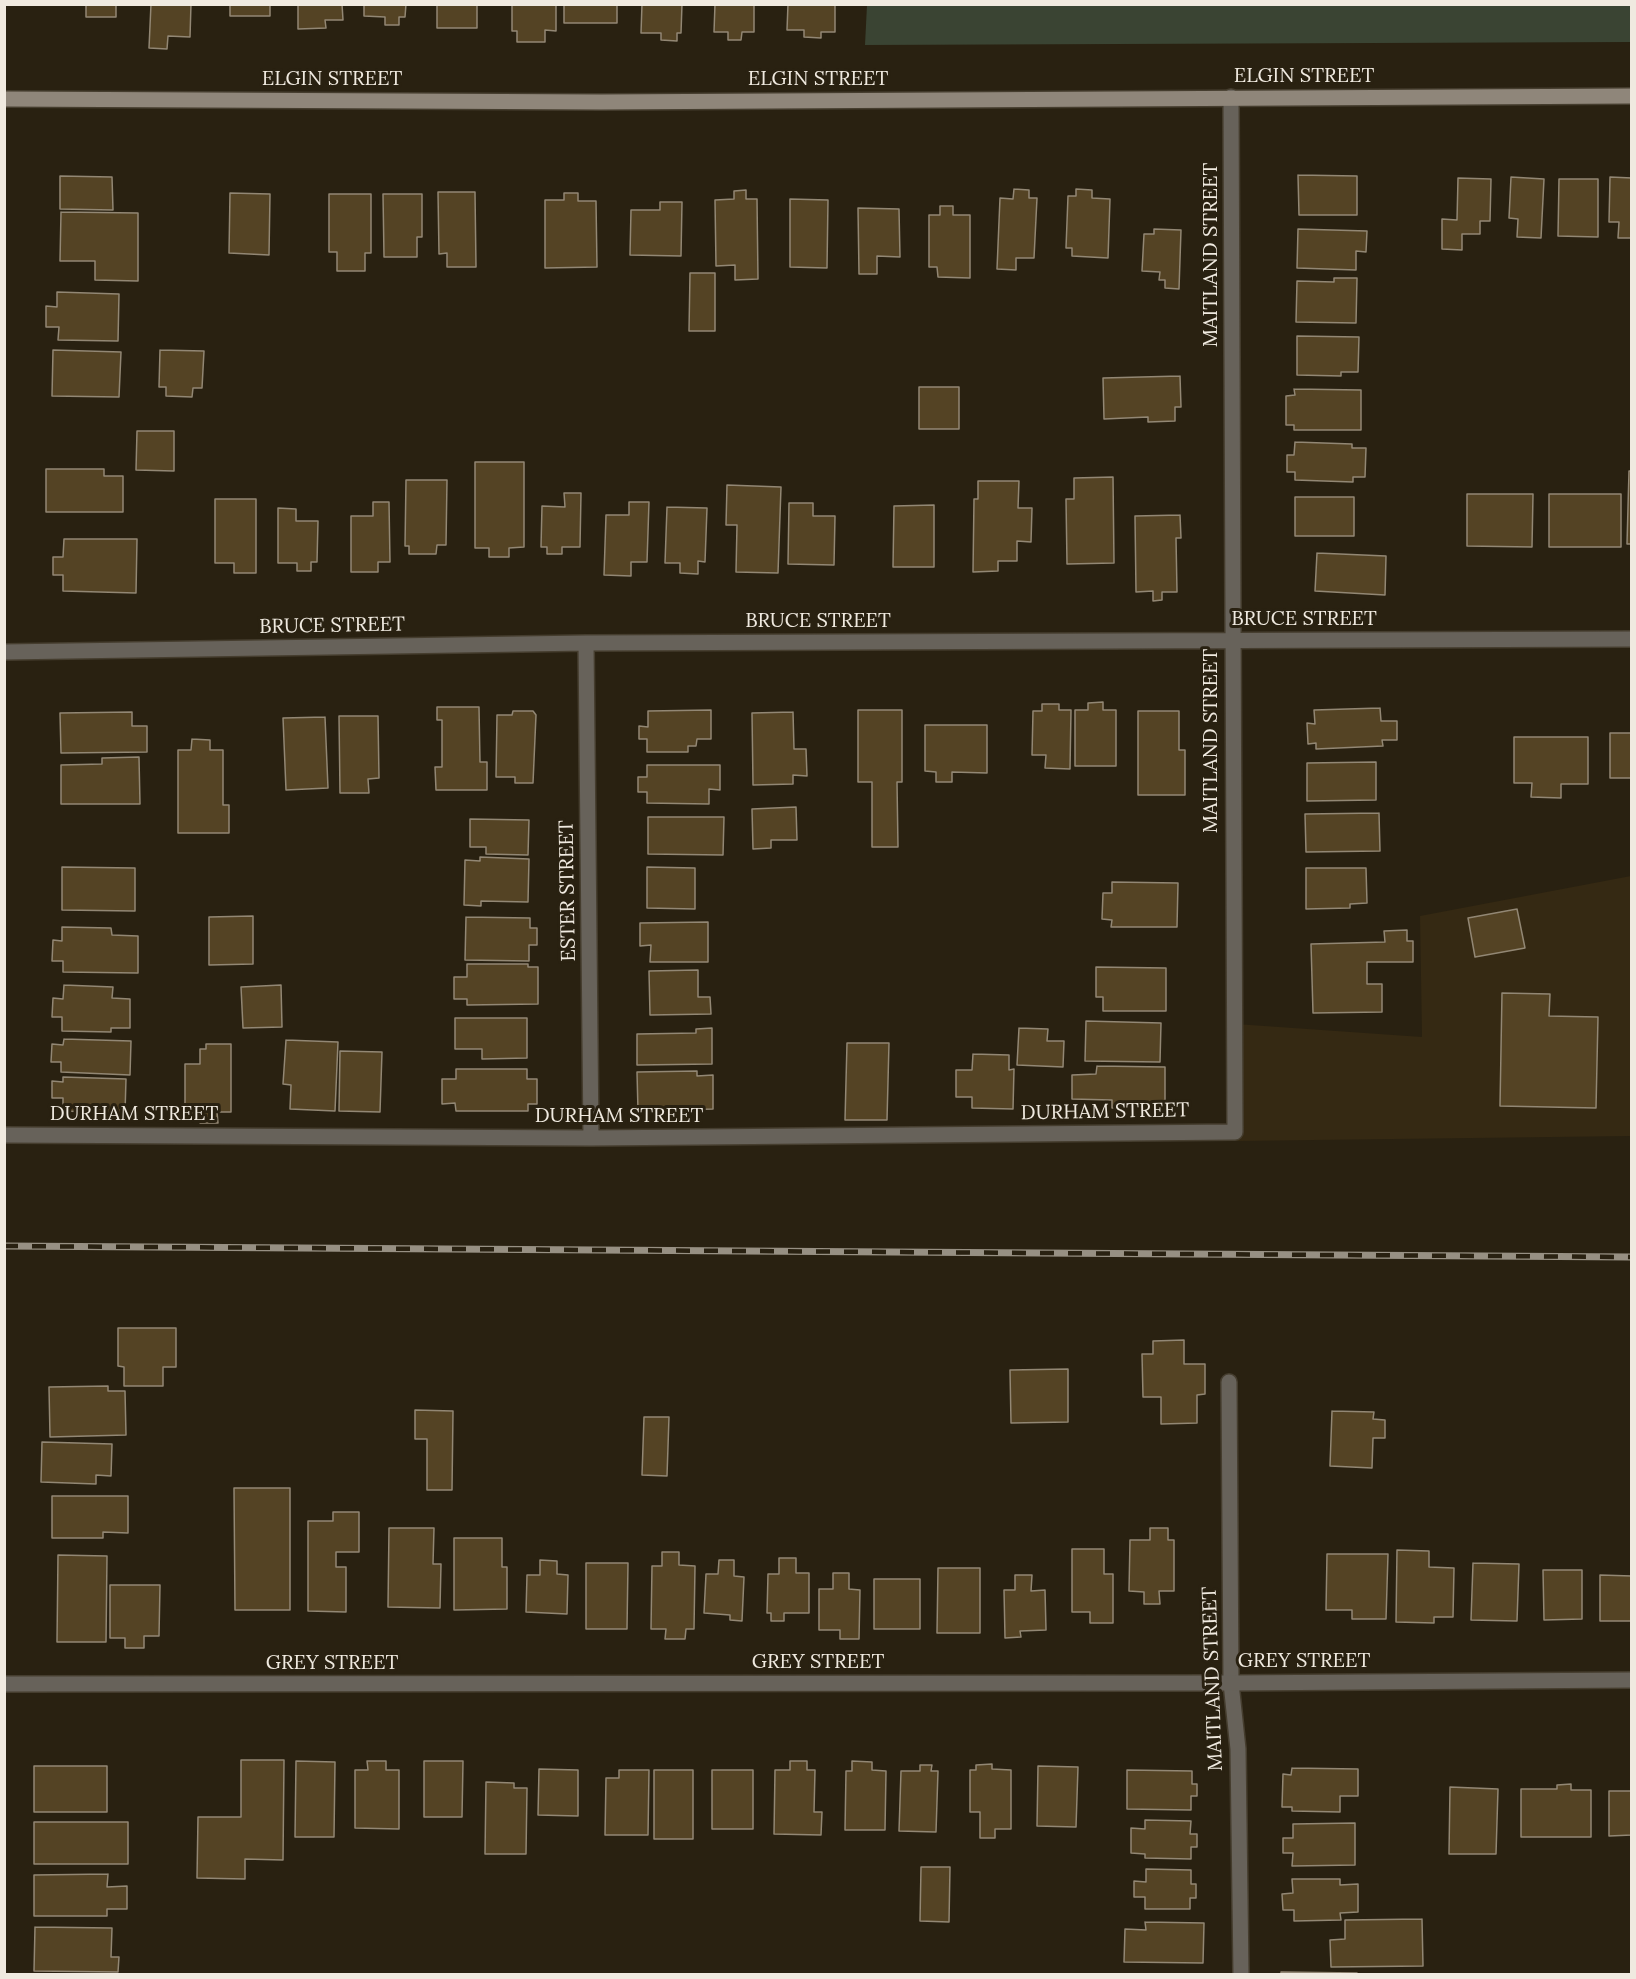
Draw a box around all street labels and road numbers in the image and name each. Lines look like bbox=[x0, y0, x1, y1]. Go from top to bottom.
street label: ELGIN STREET bbox=[1234, 64, 1374, 88]
street label: ELGIN STREET bbox=[262, 67, 402, 91]
street label: ELGIN STREET bbox=[748, 67, 888, 91]
street label: MAITLAND STREET bbox=[1199, 163, 1223, 347]
street label: BRUCE STREET bbox=[1231, 607, 1377, 631]
street label: BRUCE STREET bbox=[745, 609, 891, 633]
street label: BRUCE STREET bbox=[259, 613, 405, 639]
street label: MAITLAND STREET bbox=[1199, 649, 1223, 833]
street label: ESTER STREET bbox=[555, 820, 581, 962]
street label: DURHAM STREET bbox=[1021, 1099, 1189, 1125]
street label: DURHAM STREET bbox=[50, 1102, 218, 1126]
street label: DURHAM STREET bbox=[535, 1104, 703, 1128]
street label: MAITLAND STREET bbox=[1198, 1586, 1228, 1772]
street label: GREY STREET bbox=[1238, 1649, 1370, 1673]
street label: GREY STREET bbox=[752, 1650, 884, 1674]
street label: GREY STREET bbox=[266, 1651, 398, 1675]

